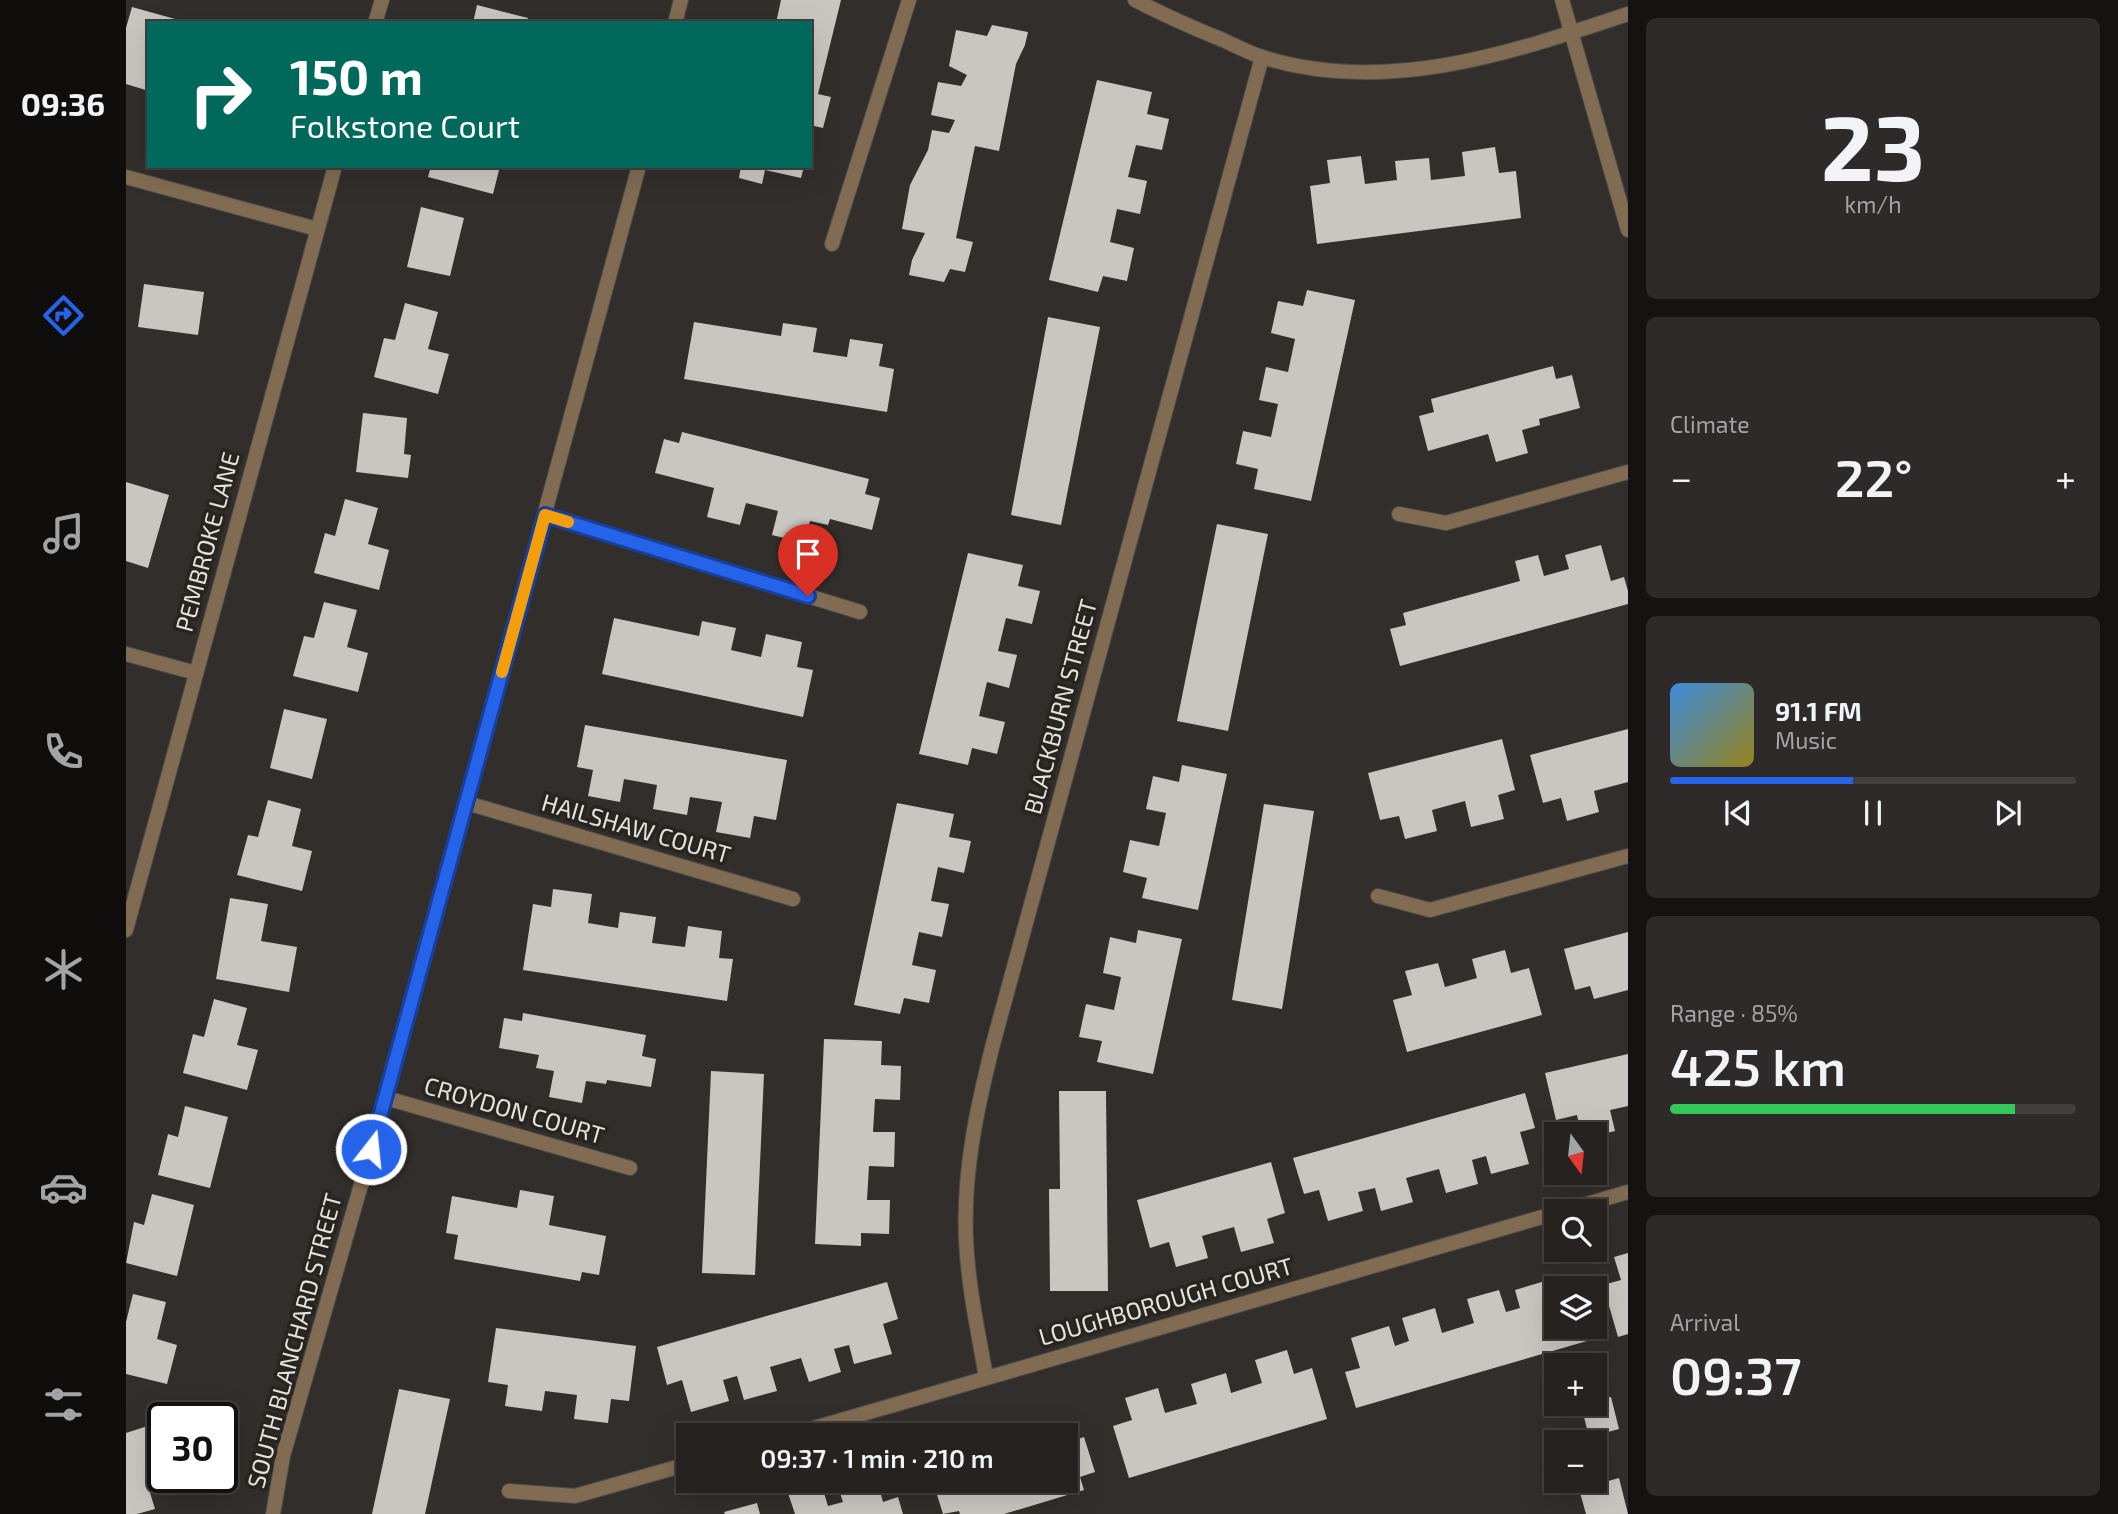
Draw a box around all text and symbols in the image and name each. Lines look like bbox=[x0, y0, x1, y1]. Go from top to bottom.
text: 150 m bbox=[290, 46, 423, 105]
icon: right bbox=[175, 49, 266, 140]
text: 09:36 bbox=[21, 84, 105, 122]
text: 23 bbox=[1821, 90, 1925, 199]
text: Folkstone Court bbox=[290, 106, 520, 144]
text: km/h bbox=[1844, 190, 1902, 218]
icon: directions bbox=[39, 291, 88, 340]
text: Climate bbox=[1670, 410, 1750, 438]
text: 22° bbox=[1835, 445, 1913, 507]
street label: PEMBROKE LANE bbox=[169, 449, 244, 635]
text: − bbox=[1670, 454, 1692, 500]
text: + bbox=[2055, 454, 2076, 500]
icon: music bbox=[39, 509, 88, 558]
pin bbox=[778, 524, 838, 596]
icon: arrive bbox=[789, 535, 827, 573]
street label: BLACKBURN STREET bbox=[1017, 596, 1102, 817]
text: 91.1 FM bbox=[1775, 695, 1862, 726]
text: Music bbox=[1775, 726, 1837, 754]
icon: phone bbox=[39, 727, 88, 776]
street label: HAILSHAW COURT bbox=[539, 787, 734, 868]
icon: previous bbox=[1719, 794, 1757, 832]
icon: pause bbox=[1854, 794, 1892, 832]
icon: next bbox=[1989, 794, 2027, 832]
icon: climate bbox=[39, 945, 88, 994]
text: Range · 85% bbox=[1670, 999, 1798, 1027]
text: 425 km bbox=[1670, 1034, 1846, 1096]
street label: CROYDON COURT bbox=[421, 1070, 608, 1149]
position arrow bbox=[334, 1112, 408, 1186]
north arrow bbox=[1544, 1122, 1606, 1185]
map controls bbox=[1544, 1122, 1607, 1493]
icon: car bbox=[39, 1163, 88, 1212]
street label: SOUTH BLANCHARD STREET bbox=[240, 1190, 347, 1491]
button: search bbox=[1544, 1199, 1607, 1262]
street label: LOUGHBOROUGH COURT bbox=[1035, 1250, 1296, 1351]
button: layers bbox=[1544, 1276, 1607, 1339]
text: Arrival bbox=[1670, 1308, 1740, 1336]
text: 09:37 bbox=[1670, 1343, 1802, 1405]
button: + bbox=[1544, 1353, 1607, 1416]
icon: filters bbox=[39, 1380, 88, 1429]
speed limit sign: 30 bbox=[147, 1402, 238, 1493]
button: − bbox=[1544, 1430, 1607, 1493]
text: 09:37 · 1 min · 210 m bbox=[760, 1442, 994, 1473]

